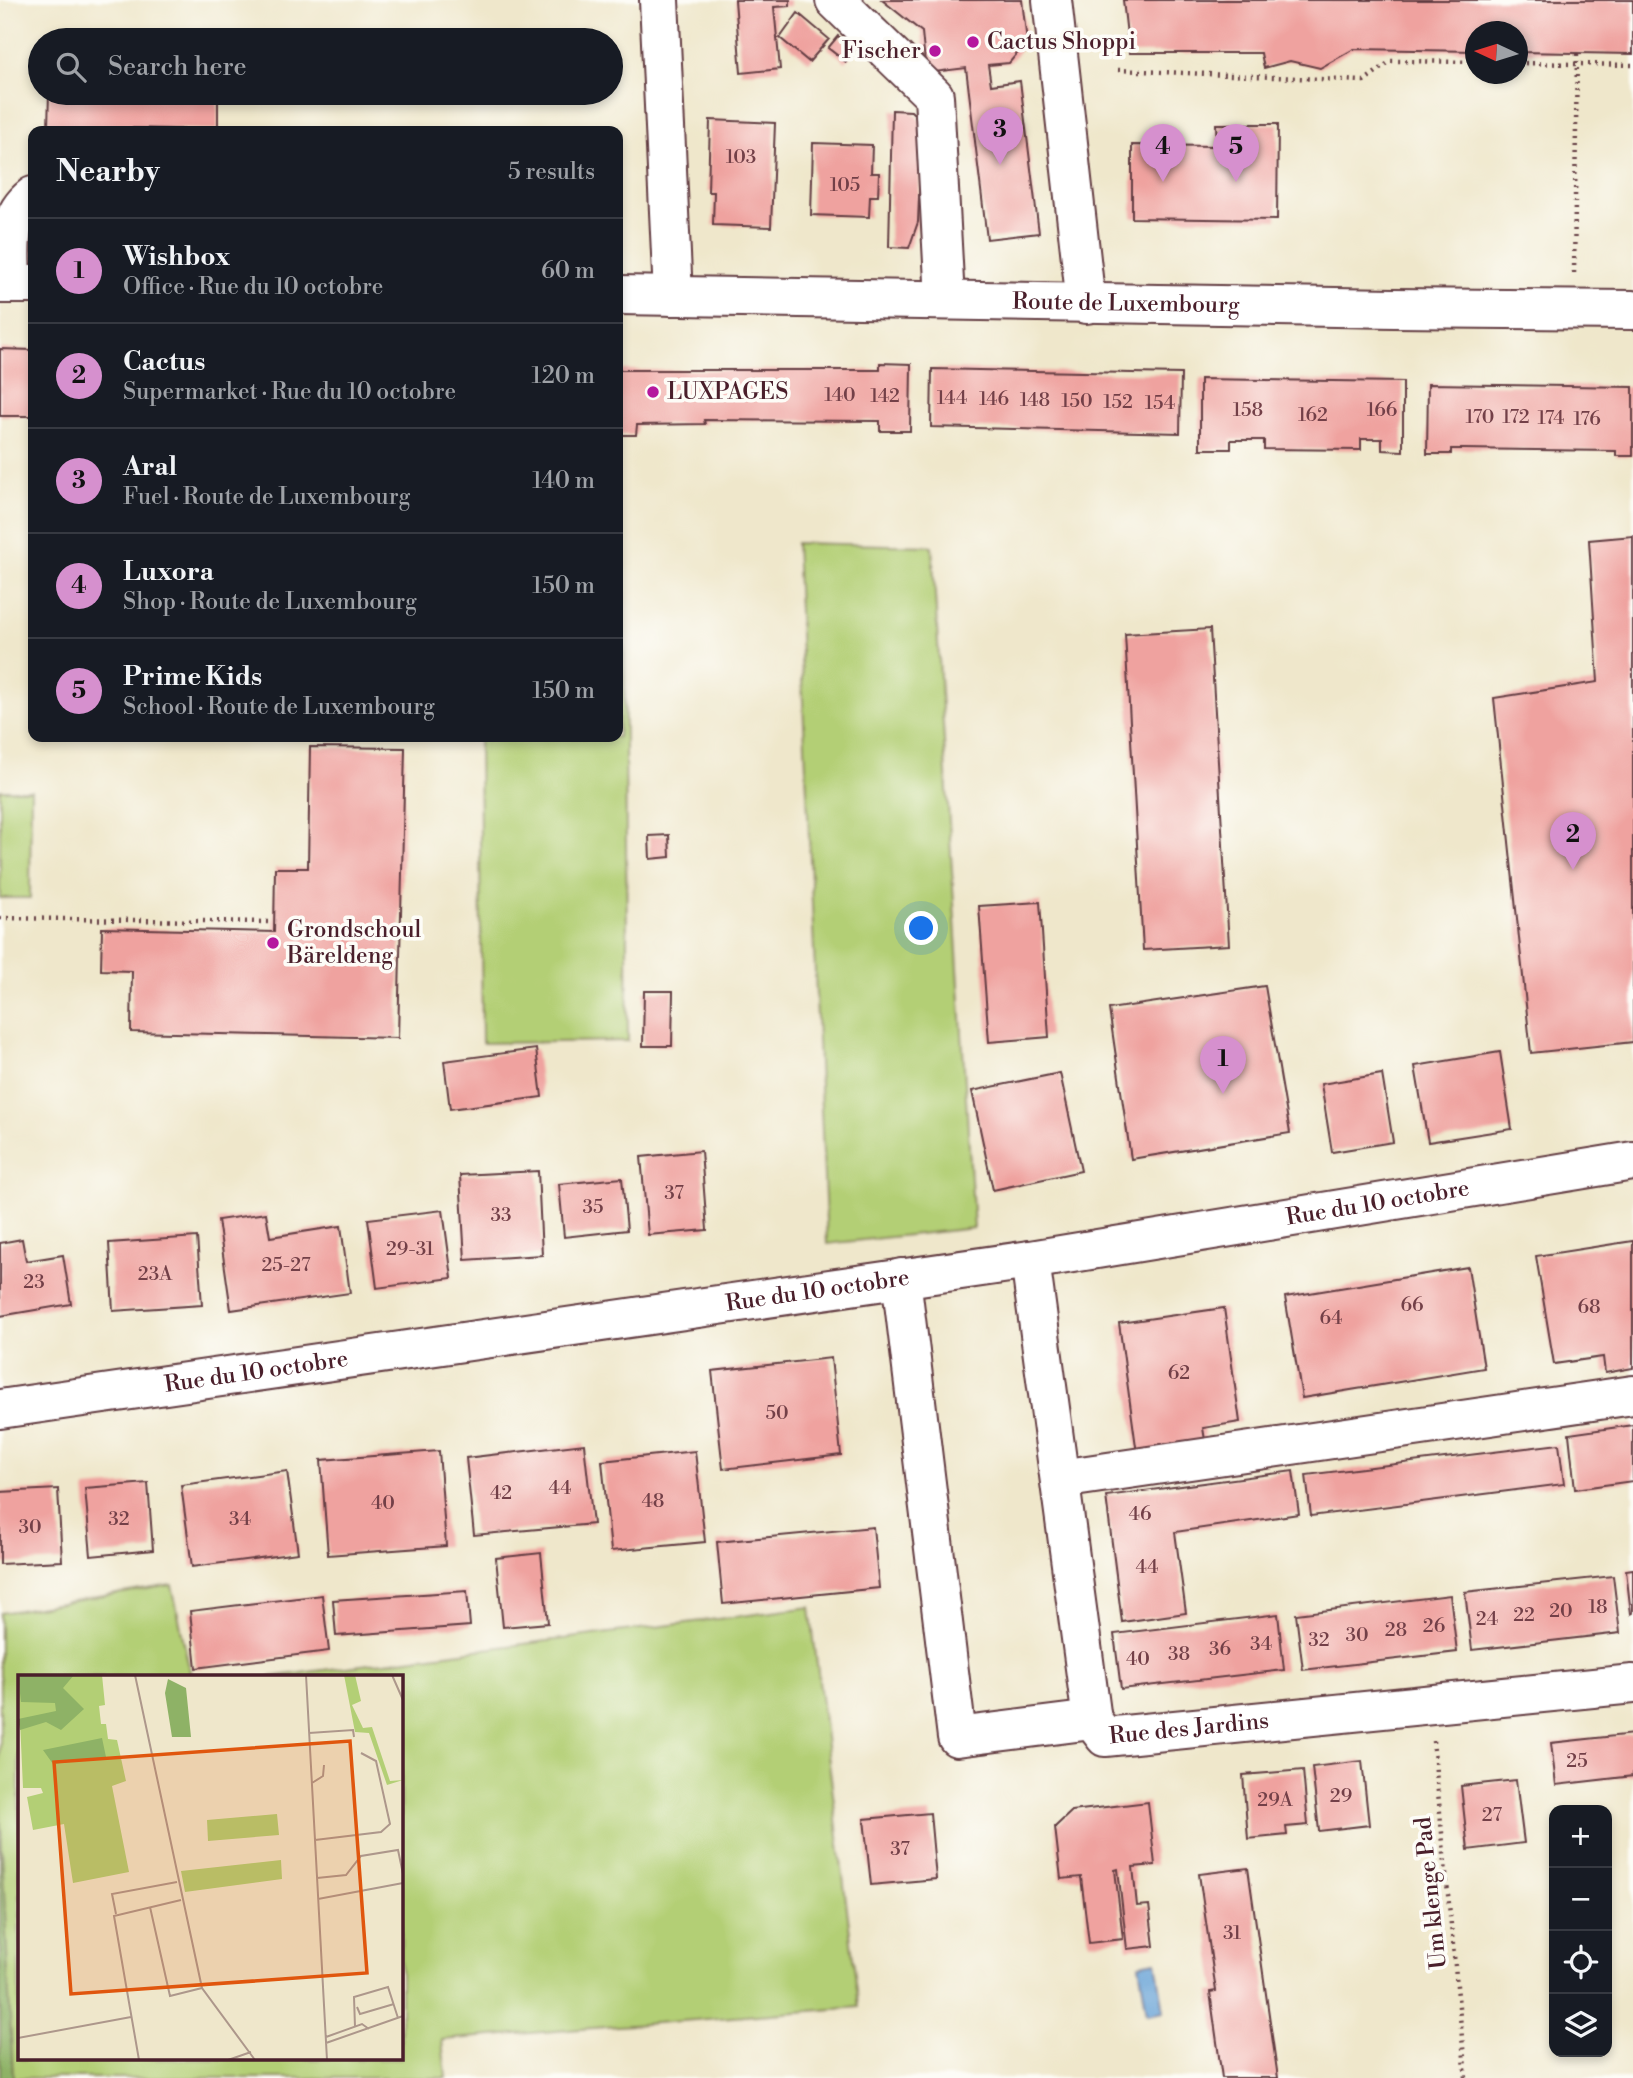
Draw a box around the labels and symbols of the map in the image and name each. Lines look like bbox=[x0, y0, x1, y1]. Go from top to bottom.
north arrow bbox=[1465, 21, 1528, 84]
place label: Cactus Shoppi bbox=[987, 28, 1136, 56]
marker: Cactus Shoppi bbox=[965, 34, 981, 50]
place label: Fischer bbox=[842, 37, 921, 65]
marker: Fischer bbox=[927, 43, 943, 59]
pin: 3 bbox=[977, 107, 1023, 165]
pin: 4 bbox=[1140, 124, 1186, 182]
pin: 5 bbox=[1213, 124, 1259, 182]
house number: 103 bbox=[726, 145, 756, 169]
house number: 105 bbox=[830, 173, 860, 197]
street label: Route de Luxembourg bbox=[1012, 288, 1240, 319]
place label: LUXPAGES bbox=[667, 378, 788, 406]
house number: 140 bbox=[824, 383, 856, 407]
marker: LUXPAGES bbox=[645, 384, 661, 400]
house number: 142 bbox=[870, 384, 900, 408]
house number: 144 bbox=[937, 386, 967, 410]
house number: 146 bbox=[979, 387, 1009, 411]
house number: 148 bbox=[1020, 388, 1050, 412]
house number: 150 bbox=[1061, 389, 1093, 413]
house number: 152 bbox=[1103, 390, 1133, 414]
house number: 154 bbox=[1145, 391, 1175, 415]
house number: 158 bbox=[1233, 398, 1263, 422]
house number: 166 bbox=[1367, 398, 1397, 422]
house number: 162 bbox=[1298, 403, 1328, 427]
house number: 170 bbox=[1466, 405, 1494, 429]
house number: 172 bbox=[1502, 405, 1530, 429]
house number: 174 bbox=[1537, 406, 1565, 430]
house number: 176 bbox=[1573, 407, 1601, 431]
pin: 2 bbox=[1550, 812, 1596, 870]
your location bbox=[904, 911, 938, 945]
place label: Grondschoul Bäreldeng bbox=[286, 916, 422, 970]
marker: Grondschoul Bäreldeng bbox=[265, 935, 281, 951]
pin: 1 bbox=[1200, 1036, 1246, 1094]
street label: Rue du 10 octobre bbox=[1284, 1174, 1471, 1232]
house number: 37 bbox=[664, 1181, 684, 1205]
house number: 35 bbox=[583, 1195, 603, 1219]
house number: 33 bbox=[491, 1203, 511, 1227]
house number: 29-31 bbox=[386, 1237, 434, 1261]
house number: 25-27 bbox=[261, 1253, 311, 1277]
house number: 23A bbox=[138, 1262, 173, 1286]
street label: Rue du 10 octobre bbox=[724, 1264, 911, 1318]
house number: 23 bbox=[23, 1270, 45, 1294]
house number: 66 bbox=[1400, 1293, 1424, 1317]
house number: 68 bbox=[1577, 1295, 1601, 1319]
house number: 64 bbox=[1319, 1306, 1343, 1330]
street label: Rue du 10 octobre bbox=[163, 1345, 350, 1399]
house number: 62 bbox=[1168, 1361, 1190, 1385]
house number: 50 bbox=[765, 1401, 789, 1425]
house number: 44 bbox=[549, 1476, 572, 1500]
house number: 42 bbox=[490, 1481, 512, 1505]
house number: 48 bbox=[642, 1489, 664, 1513]
house number: 40 bbox=[371, 1491, 395, 1515]
house number: 46 bbox=[1129, 1502, 1151, 1526]
house number: 32 bbox=[108, 1507, 130, 1531]
house number: 34 bbox=[229, 1507, 251, 1531]
house number: 30 bbox=[18, 1515, 42, 1539]
house number: 44 bbox=[1136, 1555, 1159, 1579]
house number: 18 bbox=[1588, 1595, 1608, 1619]
house number: 20 bbox=[1549, 1599, 1573, 1623]
house number: 22 bbox=[1513, 1603, 1535, 1627]
house number: 24 bbox=[1476, 1607, 1498, 1631]
house number: 26 bbox=[1423, 1614, 1445, 1638]
house number: 28 bbox=[1385, 1618, 1407, 1642]
house number: 30 bbox=[1345, 1623, 1369, 1647]
house number: 32 bbox=[1308, 1628, 1330, 1652]
house number: 34 bbox=[1250, 1632, 1272, 1656]
house number: 36 bbox=[1209, 1637, 1231, 1661]
house number: 38 bbox=[1168, 1642, 1190, 1666]
house number: 40 bbox=[1126, 1647, 1150, 1671]
inset map bbox=[18, 1675, 402, 2060]
street label: Rue des Jardins bbox=[1108, 1707, 1270, 1751]
house number: 25 bbox=[1566, 1749, 1588, 1773]
house number: 29 bbox=[1330, 1784, 1352, 1808]
house number: 29A bbox=[1257, 1788, 1294, 1812]
house number: 27 bbox=[1482, 1803, 1503, 1827]
street label: Um klenge Pad bbox=[1409, 1816, 1453, 1970]
house number: 37 bbox=[890, 1837, 910, 1861]
house number: 31 bbox=[1223, 1921, 1241, 1945]

